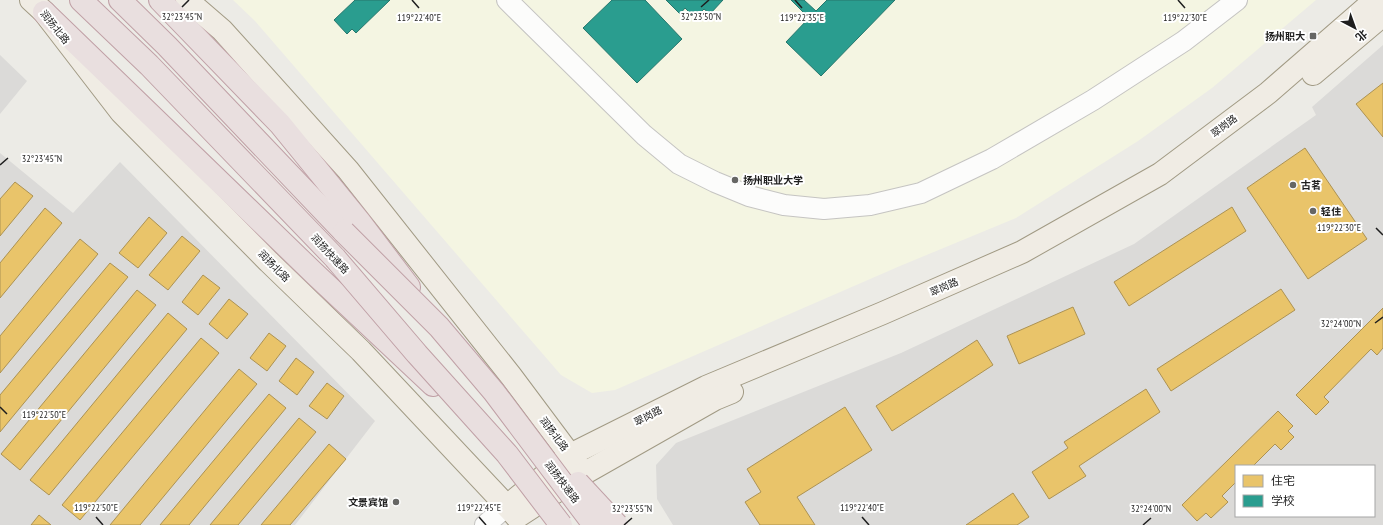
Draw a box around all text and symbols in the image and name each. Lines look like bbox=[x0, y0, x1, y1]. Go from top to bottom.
street label: 润扬北路 bbox=[37, 7, 73, 47]
north arrow bbox=[1335, 8, 1375, 48]
text: 32°23'45"N bbox=[162, 10, 202, 23]
text: 32°23'50"N bbox=[681, 10, 721, 23]
text: 119°22'40"E bbox=[397, 11, 441, 24]
text: 119°22'35"E bbox=[780, 11, 824, 24]
text: 119°22'30"E bbox=[1163, 11, 1207, 24]
text: 北 bbox=[1353, 27, 1370, 44]
place label: 扬州职大 bbox=[1265, 30, 1305, 43]
marker: 扬州职大 bbox=[1308, 31, 1318, 41]
street label: 翠岗路 bbox=[1208, 112, 1240, 140]
text: 32°23'45"N bbox=[22, 152, 62, 165]
place label: 扬州职业大学 bbox=[743, 174, 803, 187]
marker: 扬州职业大学 bbox=[730, 175, 740, 185]
place label: 古茗 bbox=[1301, 179, 1321, 192]
marker: 古茗 bbox=[1288, 180, 1298, 190]
place label: 轻住 bbox=[1321, 205, 1341, 218]
marker: 轻住 bbox=[1308, 206, 1318, 216]
text: 119°22'30"E bbox=[1317, 221, 1361, 234]
street label: 润扬快速路 bbox=[308, 231, 352, 277]
street label: 润扬北路 bbox=[255, 247, 293, 285]
street label: 翠岗路 bbox=[928, 275, 960, 299]
text: 32°24'00"N bbox=[1321, 317, 1361, 330]
street label: 翠岗路 bbox=[632, 403, 664, 429]
text: 119°22'50"E bbox=[22, 408, 66, 421]
street label: 润扬北路 bbox=[537, 414, 571, 454]
street label: 润扬快速路 bbox=[542, 458, 582, 506]
legend bbox=[1235, 465, 1375, 517]
text: 住宅 bbox=[1271, 473, 1295, 488]
text: 学校 bbox=[1271, 493, 1295, 508]
place label: 文景宾馆 bbox=[348, 496, 388, 509]
marker: 文景宾馆 bbox=[391, 497, 401, 507]
text: 119°22'50"E bbox=[74, 501, 118, 514]
text: 119°22'45"E bbox=[457, 501, 501, 514]
text: 119°22'40"E bbox=[840, 501, 884, 514]
text: 32°23'55"N bbox=[612, 502, 652, 515]
text: 32°24'00"N bbox=[1131, 502, 1171, 515]

